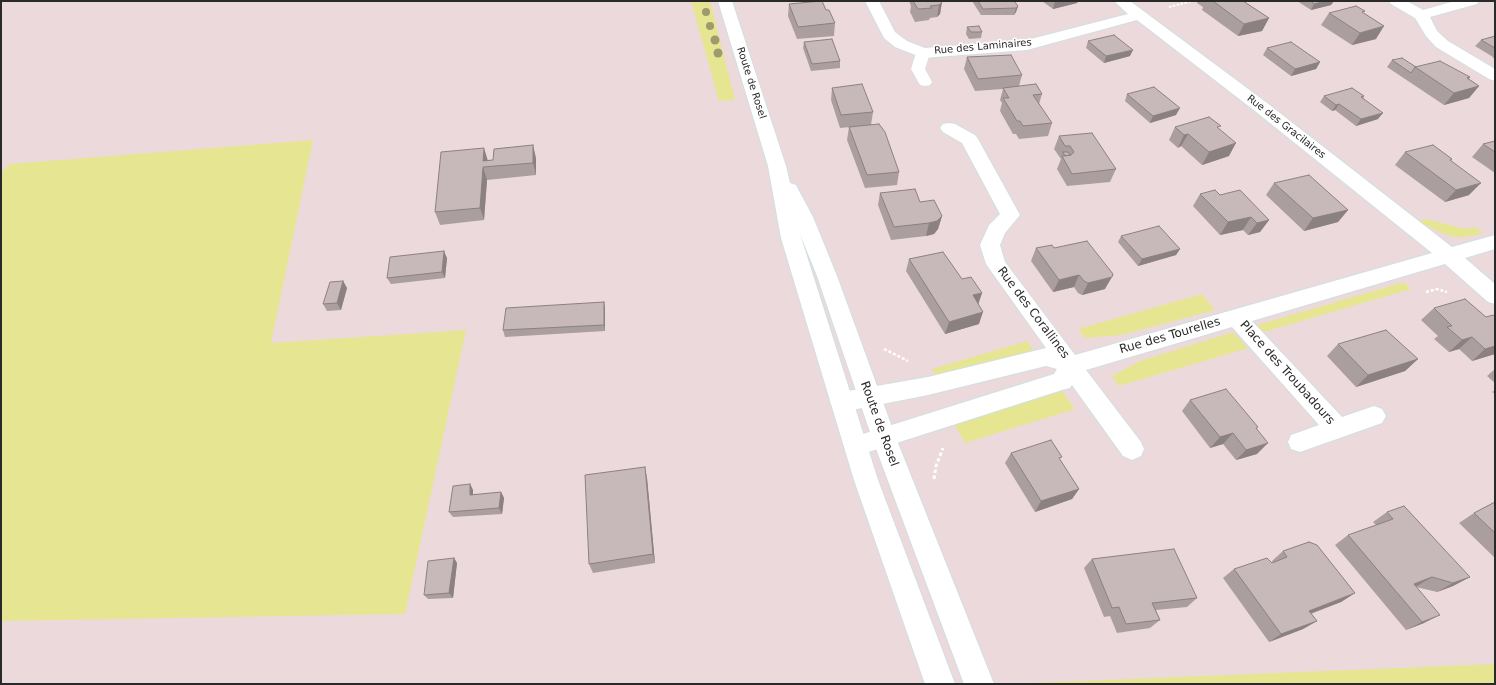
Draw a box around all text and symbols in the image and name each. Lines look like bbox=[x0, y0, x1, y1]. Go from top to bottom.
street label: Rue des Laminaires bbox=[934, 37, 1032, 57]
street label: Route de Rosel bbox=[734, 46, 768, 120]
street label: Rue des Gracilaires bbox=[1244, 93, 1328, 161]
street label: Rue des Corallines bbox=[994, 264, 1072, 362]
street label: Rue des Tourelles bbox=[1118, 315, 1222, 357]
street label: Place des Troubadours bbox=[1237, 318, 1337, 428]
street label: Route de Rosel bbox=[857, 379, 901, 469]

